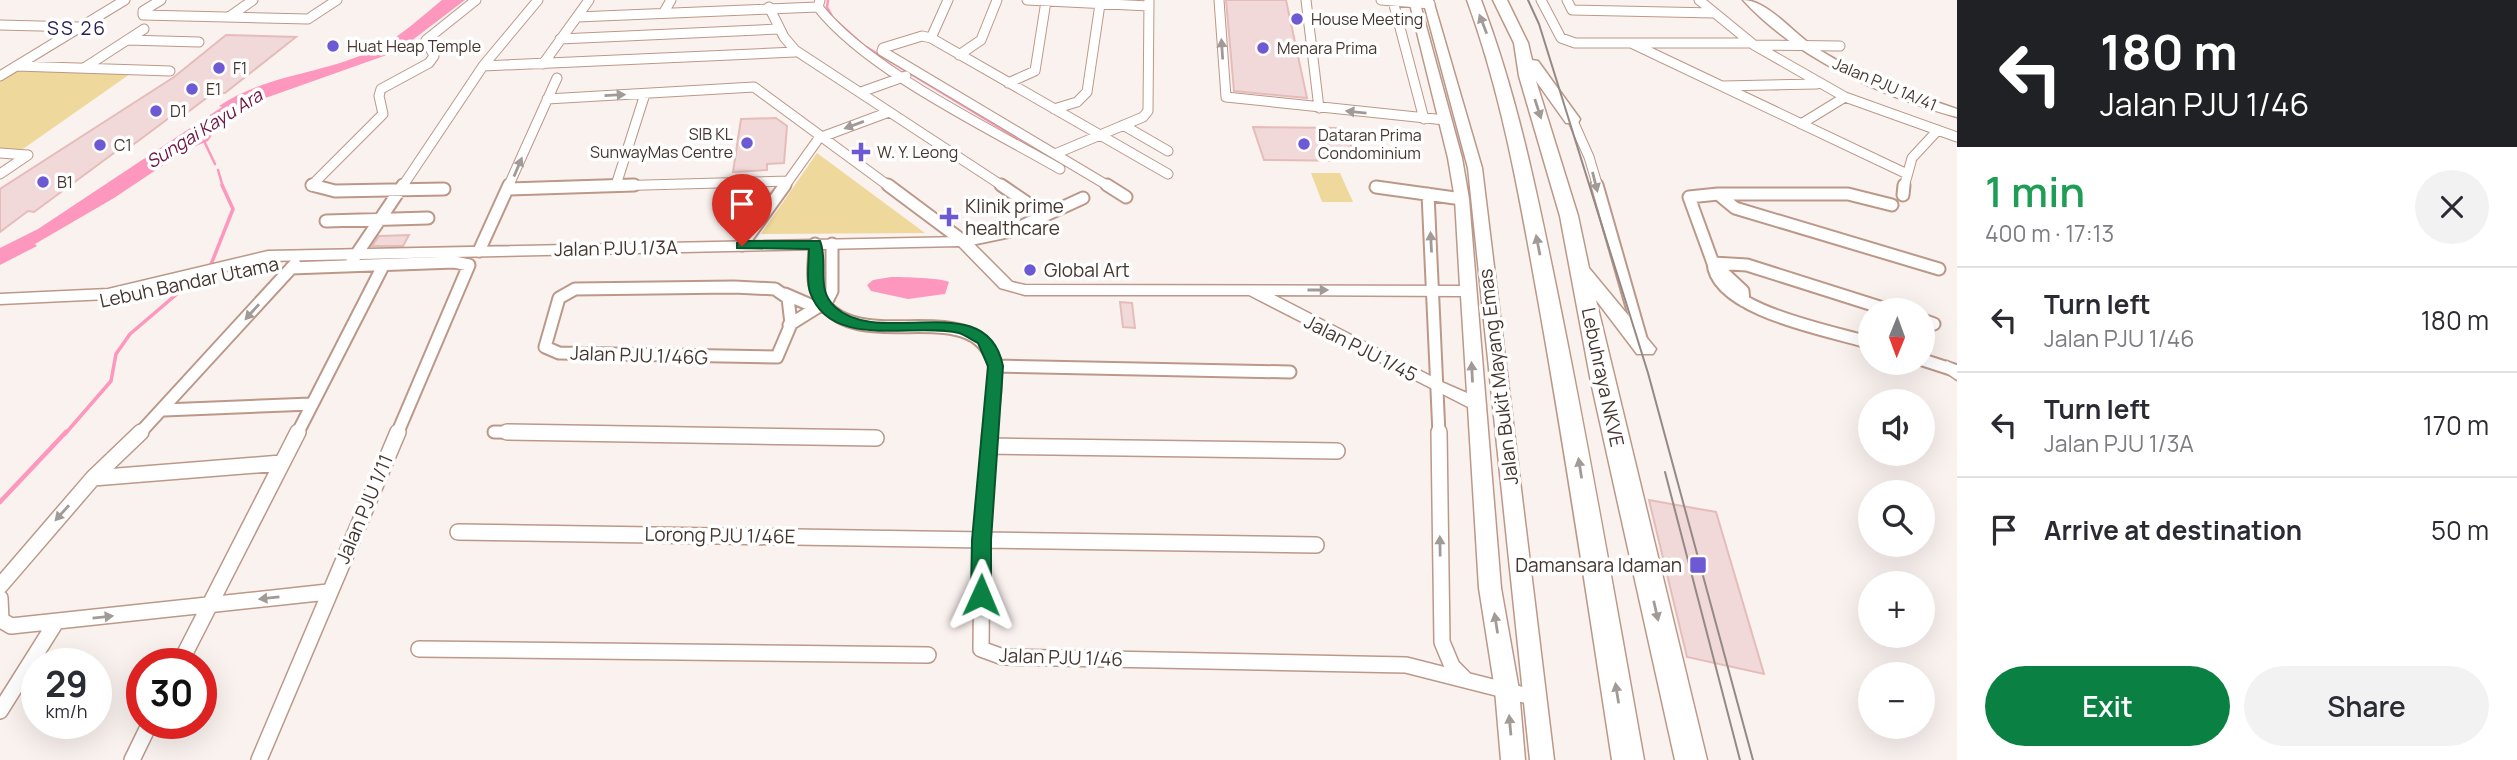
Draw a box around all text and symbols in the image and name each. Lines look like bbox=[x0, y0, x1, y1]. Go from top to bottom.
place label: House Meeting bbox=[1311, 8, 1423, 30]
marker: House Meeting bbox=[1289, 11, 1305, 27]
one-way arrow bbox=[1478, 14, 1489, 35]
district label: SS 26 bbox=[47, 15, 107, 41]
text: 180 m bbox=[2100, 18, 2238, 85]
icon: left bbox=[1985, 28, 2076, 119]
place label: Huat Heap Temple bbox=[347, 35, 481, 57]
one-way arrow bbox=[1217, 37, 1228, 59]
place label: Menara Prima bbox=[1277, 37, 1377, 59]
marker: Huat Heap Temple bbox=[325, 38, 341, 54]
marker: Menara Prima bbox=[1255, 40, 1271, 56]
street label: Jalan PJU 1A/41 bbox=[1830, 52, 1940, 116]
place label: F1 bbox=[233, 57, 247, 79]
marker: F1 bbox=[211, 60, 227, 76]
place label: E1 bbox=[206, 78, 221, 100]
marker: E1 bbox=[184, 81, 200, 97]
water label: Sungai Kayu Ara bbox=[141, 82, 267, 173]
text: Jalan PJU 1/46 bbox=[2100, 82, 2309, 126]
one-way arrow bbox=[604, 90, 626, 101]
one-way arrow bbox=[1533, 99, 1543, 120]
place label: D1 bbox=[170, 100, 187, 122]
marker: D1 bbox=[148, 103, 164, 119]
one-way arrow bbox=[1345, 106, 1367, 117]
one-way arrow bbox=[843, 120, 864, 131]
place label: SIB KL SunwayMas Centre bbox=[590, 123, 733, 163]
place label: Dataran Prima Condominium bbox=[1318, 124, 1422, 164]
place label: C1 bbox=[114, 134, 132, 156]
marker: SIB KL SunwayMas Centre bbox=[739, 135, 755, 151]
marker: Dataran Prima Condominium bbox=[1296, 136, 1312, 152]
marker: C1 bbox=[92, 137, 108, 153]
place label: W. Y. Leong bbox=[877, 141, 958, 163]
marker: W. Y. Leong bbox=[851, 142, 871, 162]
one-way arrow bbox=[513, 156, 524, 177]
text: 1 min bbox=[1985, 162, 2085, 220]
button: close bbox=[2415, 170, 2489, 244]
place label: B1 bbox=[57, 171, 73, 193]
one-way arrow bbox=[1590, 172, 1601, 194]
marker: B1 bbox=[35, 174, 51, 190]
pin bbox=[712, 174, 772, 246]
icon: arrive bbox=[723, 185, 761, 223]
place label: Klinik prime healthcare bbox=[965, 193, 1064, 241]
marker: Klinik prime healthcare bbox=[939, 207, 959, 227]
text: 400 m · 17:13 bbox=[1985, 217, 2114, 249]
one-way arrow bbox=[1425, 231, 1436, 253]
street label: Jalan PJU 1/3A bbox=[554, 234, 678, 262]
one-way arrow bbox=[1532, 234, 1543, 256]
street label: Lebuh Bandar Utama bbox=[97, 250, 281, 314]
place label: Global Art bbox=[1044, 257, 1130, 283]
marker: Global Art bbox=[1022, 262, 1038, 278]
street label: Jalan Bukit Mayang Emas bbox=[1472, 267, 1524, 487]
one-way arrow bbox=[1307, 284, 1329, 296]
text: Turn left bbox=[2044, 286, 2151, 322]
north arrow bbox=[1858, 298, 1936, 374]
map controls bbox=[1858, 298, 1935, 739]
icon: left bbox=[1985, 301, 2023, 339]
text: 180 m bbox=[2421, 302, 2489, 338]
one-way arrow bbox=[245, 303, 260, 320]
street label: Lebuhraya NKVE bbox=[1576, 305, 1630, 449]
street label: Jalan PJU 1/45 bbox=[1300, 308, 1422, 388]
text: Jalan PJU 1/46 bbox=[2044, 322, 2194, 354]
street label: Jalan PJU 1/46G bbox=[570, 340, 708, 370]
one-way arrow bbox=[1467, 361, 1478, 383]
button: sound bbox=[1858, 389, 1935, 466]
text: Turn left bbox=[2044, 391, 2151, 427]
icon: left bbox=[1985, 406, 2023, 444]
text: 170 m bbox=[2423, 407, 2489, 443]
text: Jalan PJU 1/3A bbox=[2044, 427, 2194, 459]
street label: Jalan PJU 1/11 bbox=[329, 450, 399, 568]
one-way arrow bbox=[1574, 457, 1585, 479]
button: search bbox=[1858, 480, 1935, 557]
one-way arrow bbox=[55, 504, 70, 521]
icon: arrive bbox=[1985, 511, 2023, 549]
text: Arrive at destination bbox=[2044, 512, 2302, 548]
text: 50 m bbox=[2431, 512, 2489, 548]
street label: Lorong PJU 1/46E bbox=[644, 521, 796, 549]
one-way arrow bbox=[1434, 534, 1445, 556]
place label: Damansara Idaman bbox=[1515, 552, 1682, 578]
marker: Damansara Idaman bbox=[1688, 555, 1708, 575]
position arrow bbox=[944, 558, 1018, 632]
button: + bbox=[1858, 571, 1935, 648]
one-way arrow bbox=[257, 593, 279, 604]
one-way arrow bbox=[1651, 600, 1662, 622]
one-way arrow bbox=[92, 611, 114, 622]
one-way arrow bbox=[1490, 612, 1501, 634]
street label: Jalan PJU 1/46 bbox=[998, 642, 1124, 672]
speed limit sign: 30 bbox=[126, 648, 217, 739]
text: 29 bbox=[45, 660, 88, 708]
button: − bbox=[1858, 662, 1935, 739]
button: Exit bbox=[1985, 666, 2230, 746]
button: Share bbox=[2244, 666, 2489, 746]
one-way arrow bbox=[1611, 682, 1622, 704]
text: km/h bbox=[46, 699, 87, 723]
one-way arrow bbox=[1504, 714, 1515, 736]

